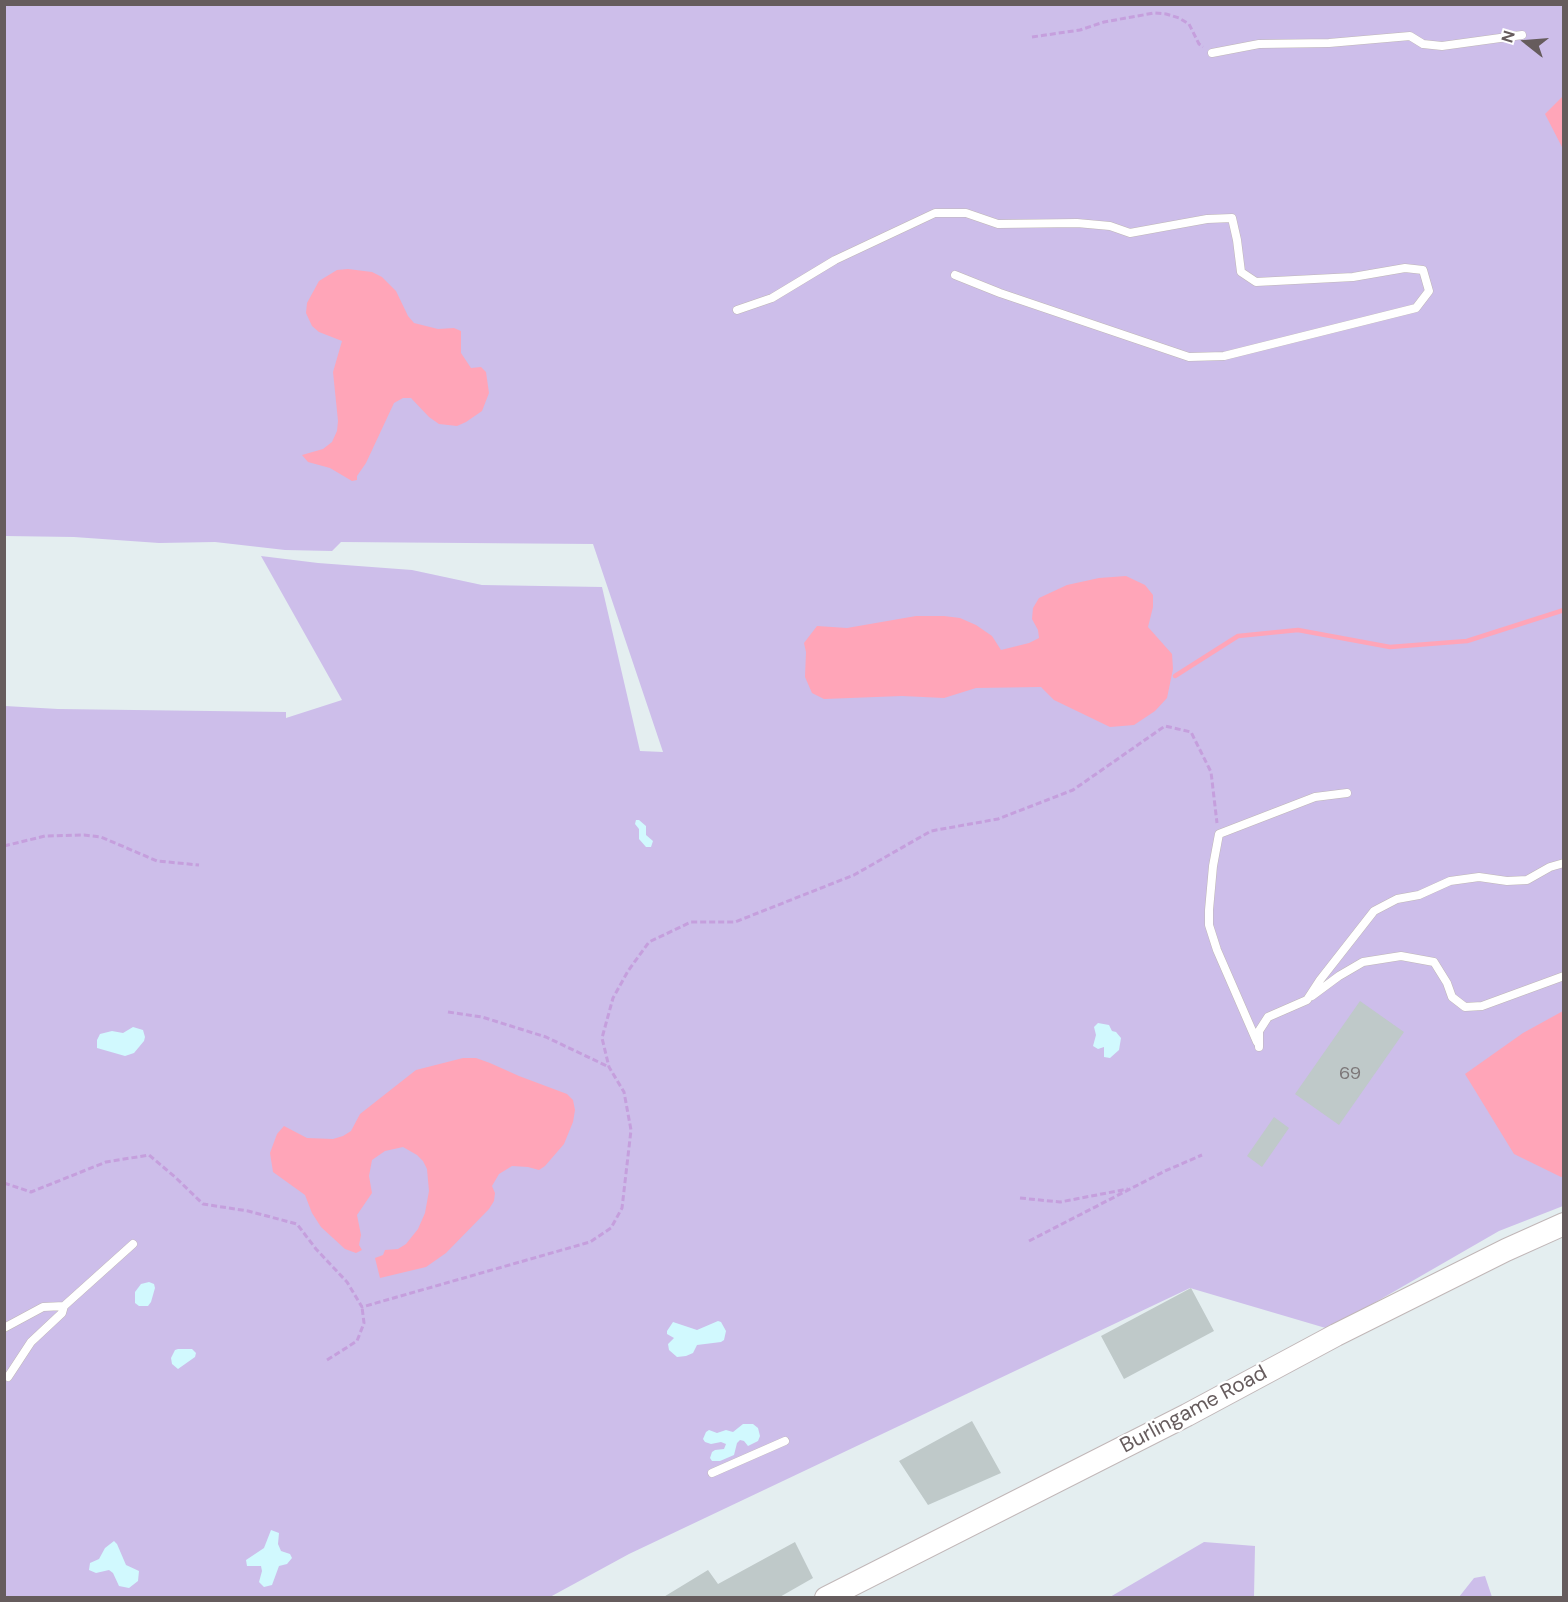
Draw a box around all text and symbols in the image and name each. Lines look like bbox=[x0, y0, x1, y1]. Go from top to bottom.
north arrow bbox=[1496, 12, 1556, 72]
text: N bbox=[1497, 28, 1520, 45]
house number: 69 bbox=[1339, 1063, 1361, 1085]
street label: Burlingame Road bbox=[1116, 1361, 1272, 1459]

